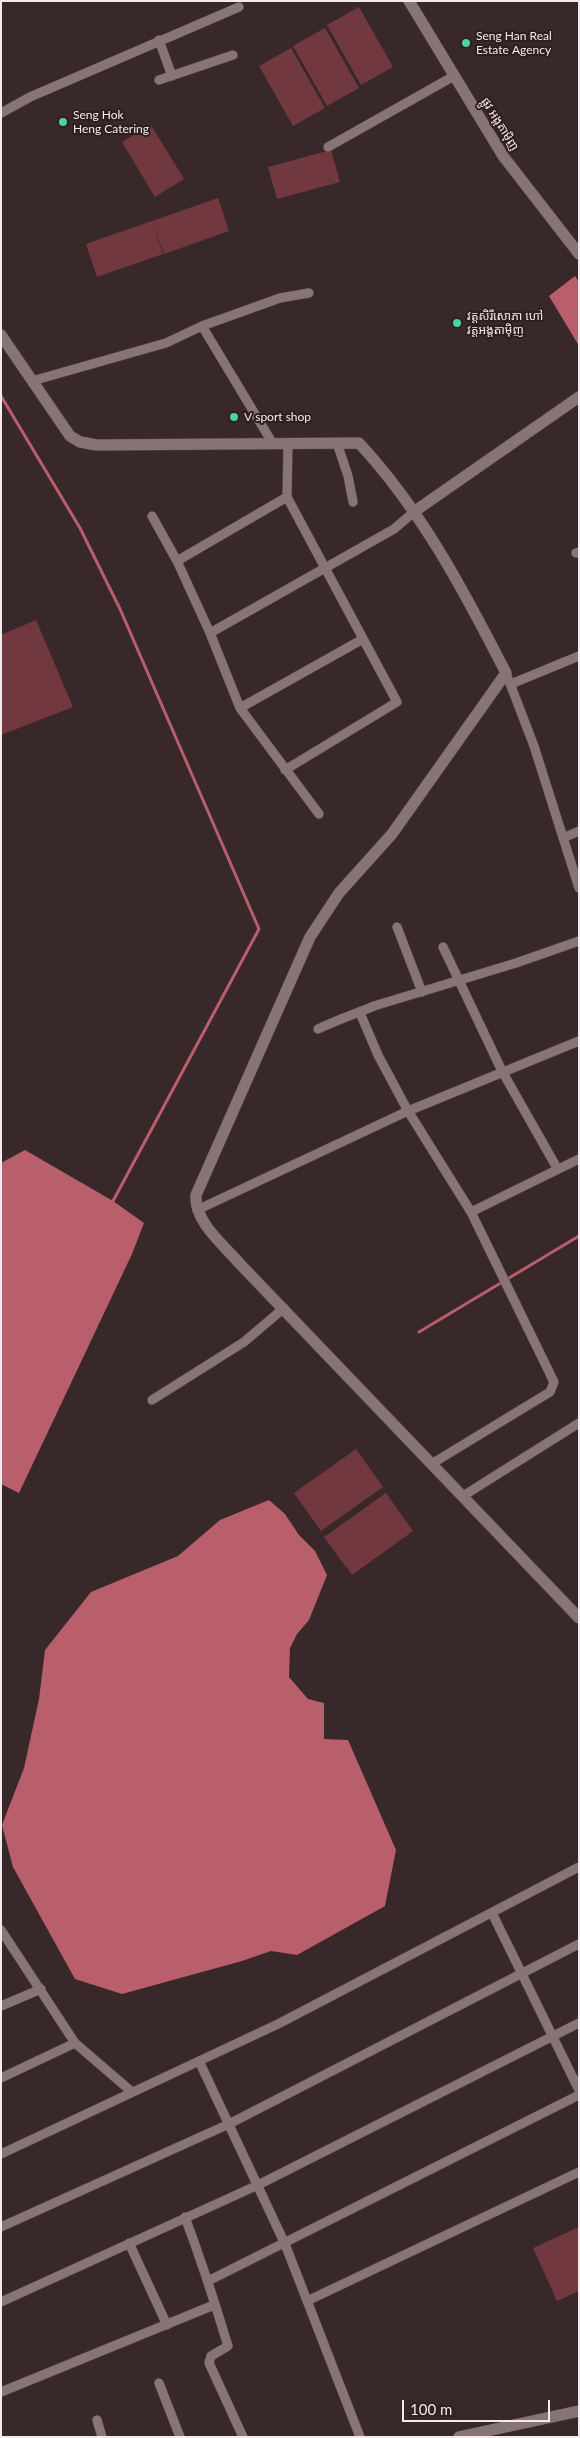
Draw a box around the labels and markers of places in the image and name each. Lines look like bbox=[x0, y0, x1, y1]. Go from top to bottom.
place label: Seng Han Real Estate Agency bbox=[476, 29, 552, 57]
marker: Seng Han Real Estate Agency bbox=[460, 37, 472, 49]
place label: Seng Hok Heng Catering bbox=[73, 108, 149, 136]
marker: Seng Hok Heng Catering bbox=[57, 116, 69, 128]
place label: វត្តសិរីសោភា ហៅ វត្តអង្តតាម៉ិញ bbox=[467, 309, 543, 337]
marker: វត្តសិរីសោភា ហៅ វត្តអង្តតាម៉ិញ bbox=[451, 317, 463, 329]
place label: V sport shop bbox=[244, 410, 311, 424]
marker: V sport shop bbox=[228, 411, 240, 423]

